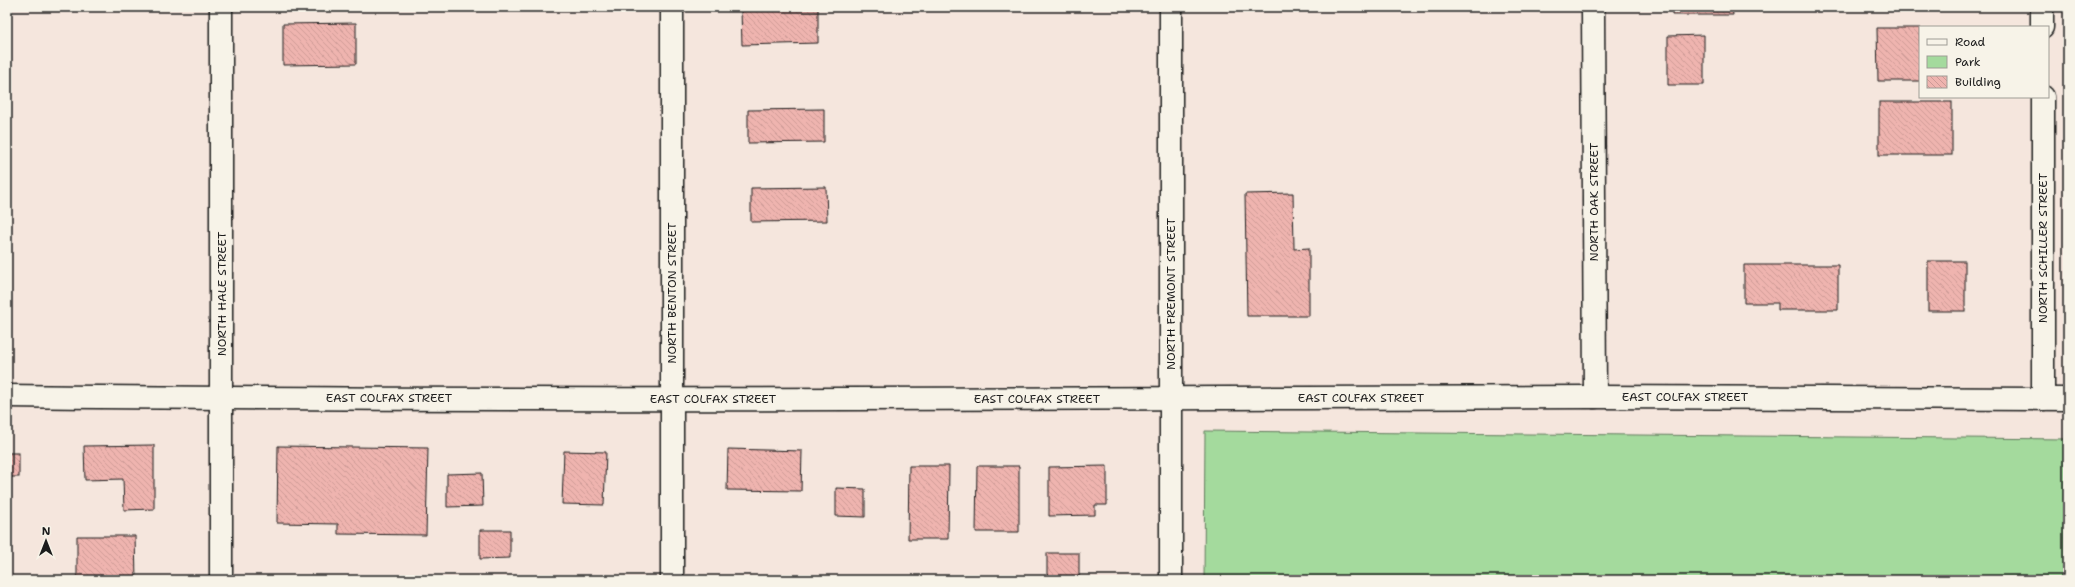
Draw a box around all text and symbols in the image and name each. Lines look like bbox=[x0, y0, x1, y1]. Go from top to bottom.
legend bbox=[1919, 26, 2049, 98]
text: Road bbox=[1955, 34, 1986, 50]
text: Park bbox=[1955, 54, 1981, 70]
text: Building bbox=[1955, 74, 2001, 90]
street label: NORTH OAK STREET bbox=[1586, 142, 1602, 261]
street label: NORTH SCHILLER STREET bbox=[2035, 172, 2051, 323]
street label: NORTH FREMONT STREET bbox=[1163, 217, 1179, 370]
street label: NORTH BENTON STREET bbox=[664, 222, 680, 364]
street label: NORTH HALE STREET bbox=[214, 231, 230, 356]
street label: EAST COLFAX STREET bbox=[1622, 389, 1749, 405]
street label: EAST COLFAX STREET bbox=[326, 390, 453, 406]
street label: EAST COLFAX STREET bbox=[1298, 390, 1425, 406]
street label: EAST COLFAX STREET bbox=[650, 391, 777, 407]
street label: EAST COLFAX STREET bbox=[974, 391, 1101, 407]
north arrow bbox=[26, 521, 66, 561]
text: N bbox=[42, 524, 51, 539]

